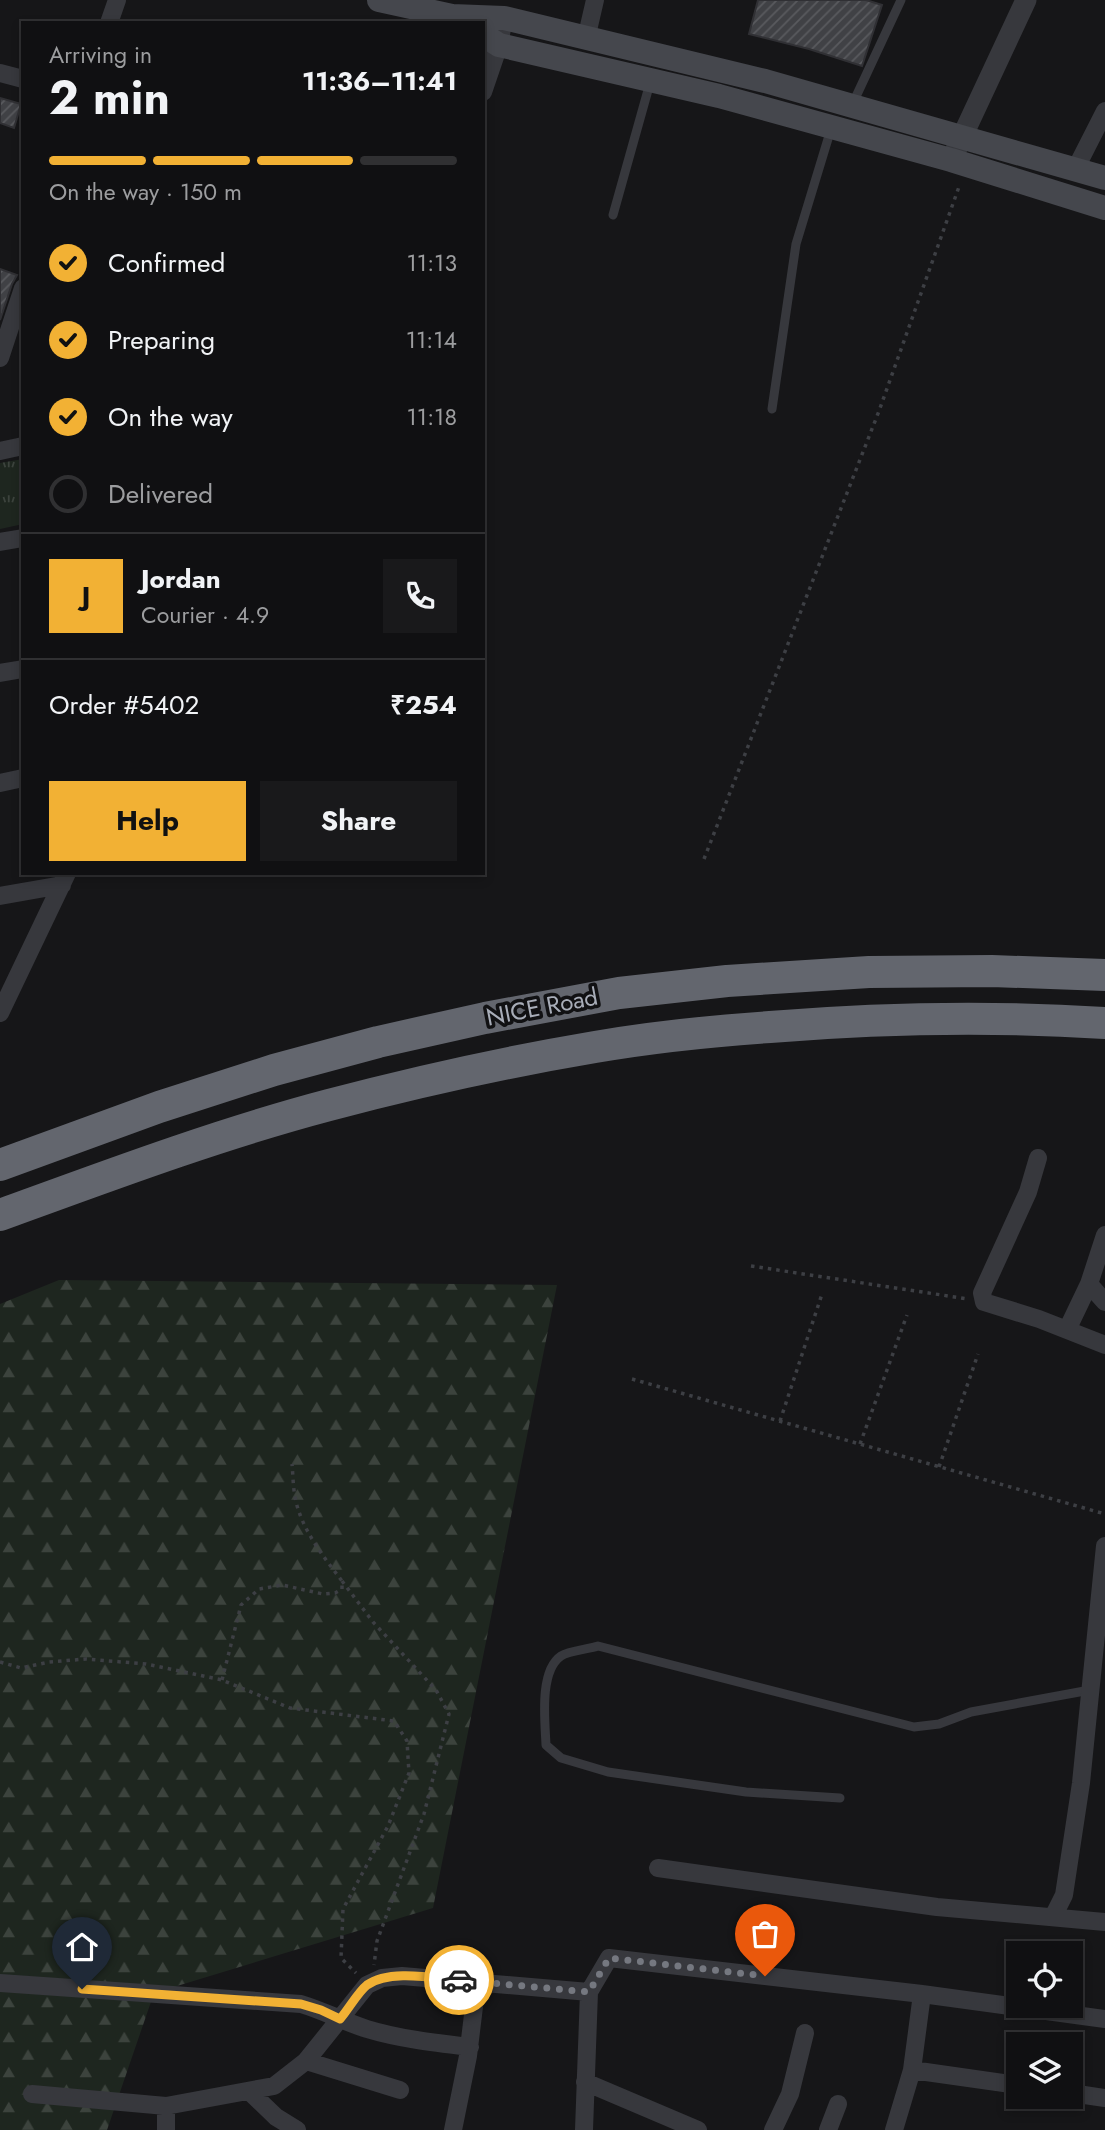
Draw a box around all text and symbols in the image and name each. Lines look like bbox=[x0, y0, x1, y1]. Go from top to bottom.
text: Arriving in bbox=[49, 38, 152, 72]
text: 11:36–11:41 bbox=[302, 62, 457, 100]
text: 2 min bbox=[49, 65, 170, 131]
text: On the way · 150 m bbox=[49, 175, 242, 209]
icon: check bbox=[49, 244, 87, 282]
text: Confirmed bbox=[108, 244, 225, 282]
text: 11:13 bbox=[406, 246, 457, 280]
icon: check bbox=[49, 321, 87, 359]
text: Preparing bbox=[108, 321, 215, 359]
text: 11:14 bbox=[406, 323, 457, 357]
icon: check bbox=[49, 398, 87, 436]
text: On the way bbox=[108, 398, 233, 436]
text: 11:18 bbox=[406, 400, 457, 434]
text: Delivered bbox=[108, 475, 213, 513]
button: phone bbox=[383, 559, 457, 633]
text: Jordan bbox=[141, 560, 221, 598]
text: J bbox=[82, 577, 90, 615]
text: Courier · 4.9 bbox=[141, 598, 269, 632]
text: Order #5402 bbox=[49, 686, 199, 724]
text: ₹254 bbox=[390, 686, 457, 724]
button: Help bbox=[49, 781, 246, 861]
button: Share bbox=[260, 781, 457, 861]
street label: NICE Road bbox=[483, 979, 601, 1034]
pin bbox=[735, 1904, 795, 1976]
icon: bag bbox=[746, 1915, 784, 1953]
pin bbox=[52, 1917, 112, 1989]
icon: home bbox=[63, 1928, 101, 1966]
map controls bbox=[1006, 1941, 1083, 2109]
button: locate bbox=[1006, 1941, 1083, 2018]
courier bbox=[424, 1945, 494, 2015]
icon: car bbox=[440, 1961, 478, 1999]
button: layers bbox=[1006, 2032, 1083, 2109]

